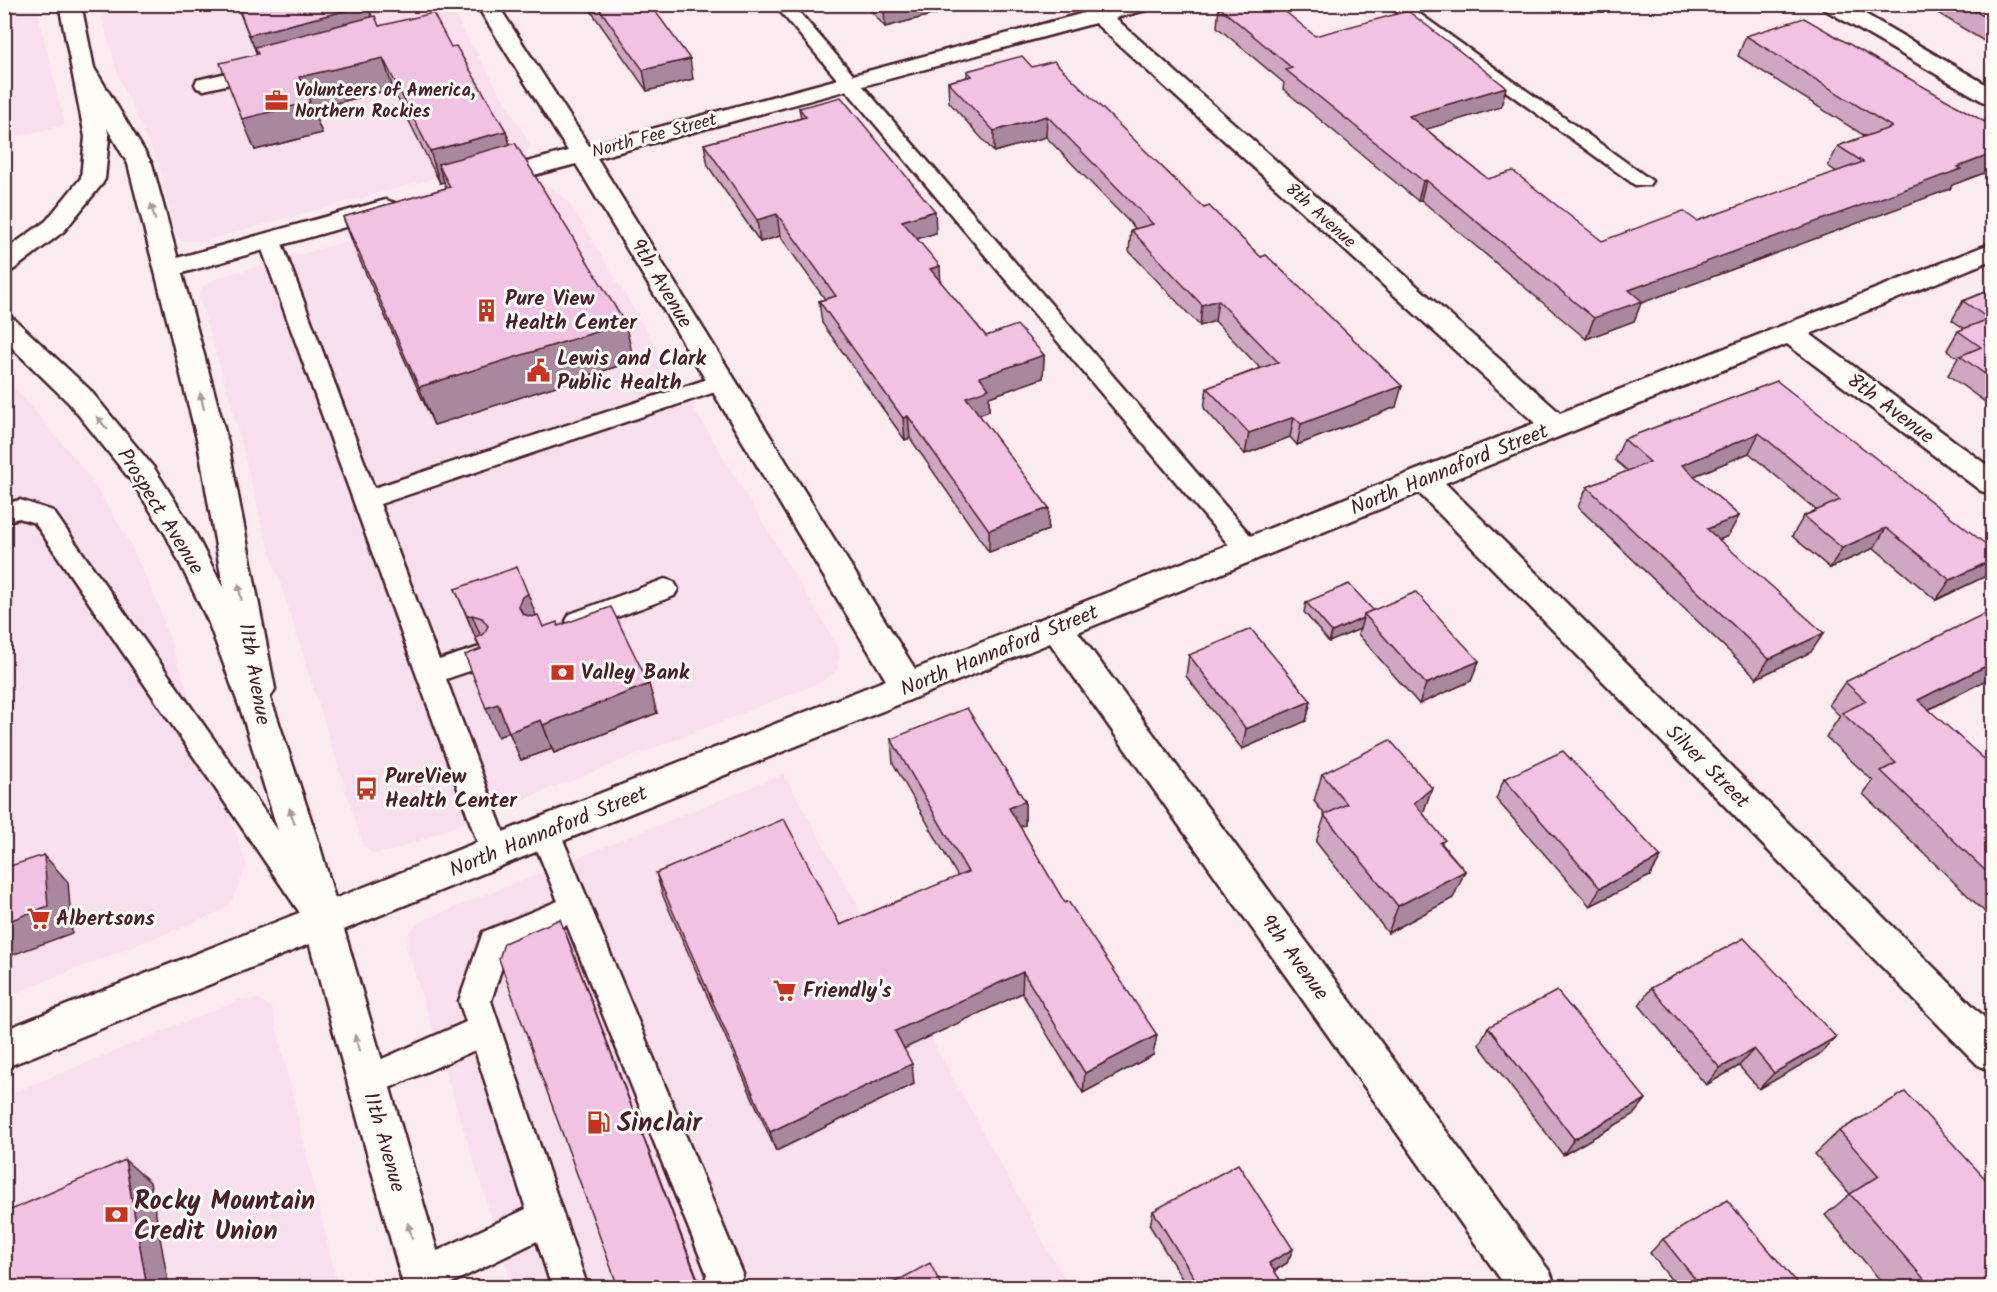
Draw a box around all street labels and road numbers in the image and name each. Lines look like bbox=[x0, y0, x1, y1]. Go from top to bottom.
street label: North Fee Street bbox=[589, 106, 721, 167]
street label: 8th Avenue bbox=[1278, 176, 1362, 256]
street label: 9th Avenue bbox=[621, 232, 701, 336]
street label: 8th Avenue bbox=[1839, 365, 1941, 453]
street label: North Hannaford Street bbox=[1345, 415, 1554, 525]
street label: Prospect Avenue bbox=[108, 442, 212, 582]
street label: North Hannaford Street bbox=[895, 596, 1104, 706]
street label: 11th Avenue bbox=[228, 621, 279, 728]
street label: Silver Street bbox=[1657, 717, 1757, 818]
street label: North Hannaford Street bbox=[444, 777, 653, 887]
street label: 9th Avenue bbox=[1251, 908, 1337, 1008]
street label: 11th Avenue bbox=[354, 1088, 414, 1197]

